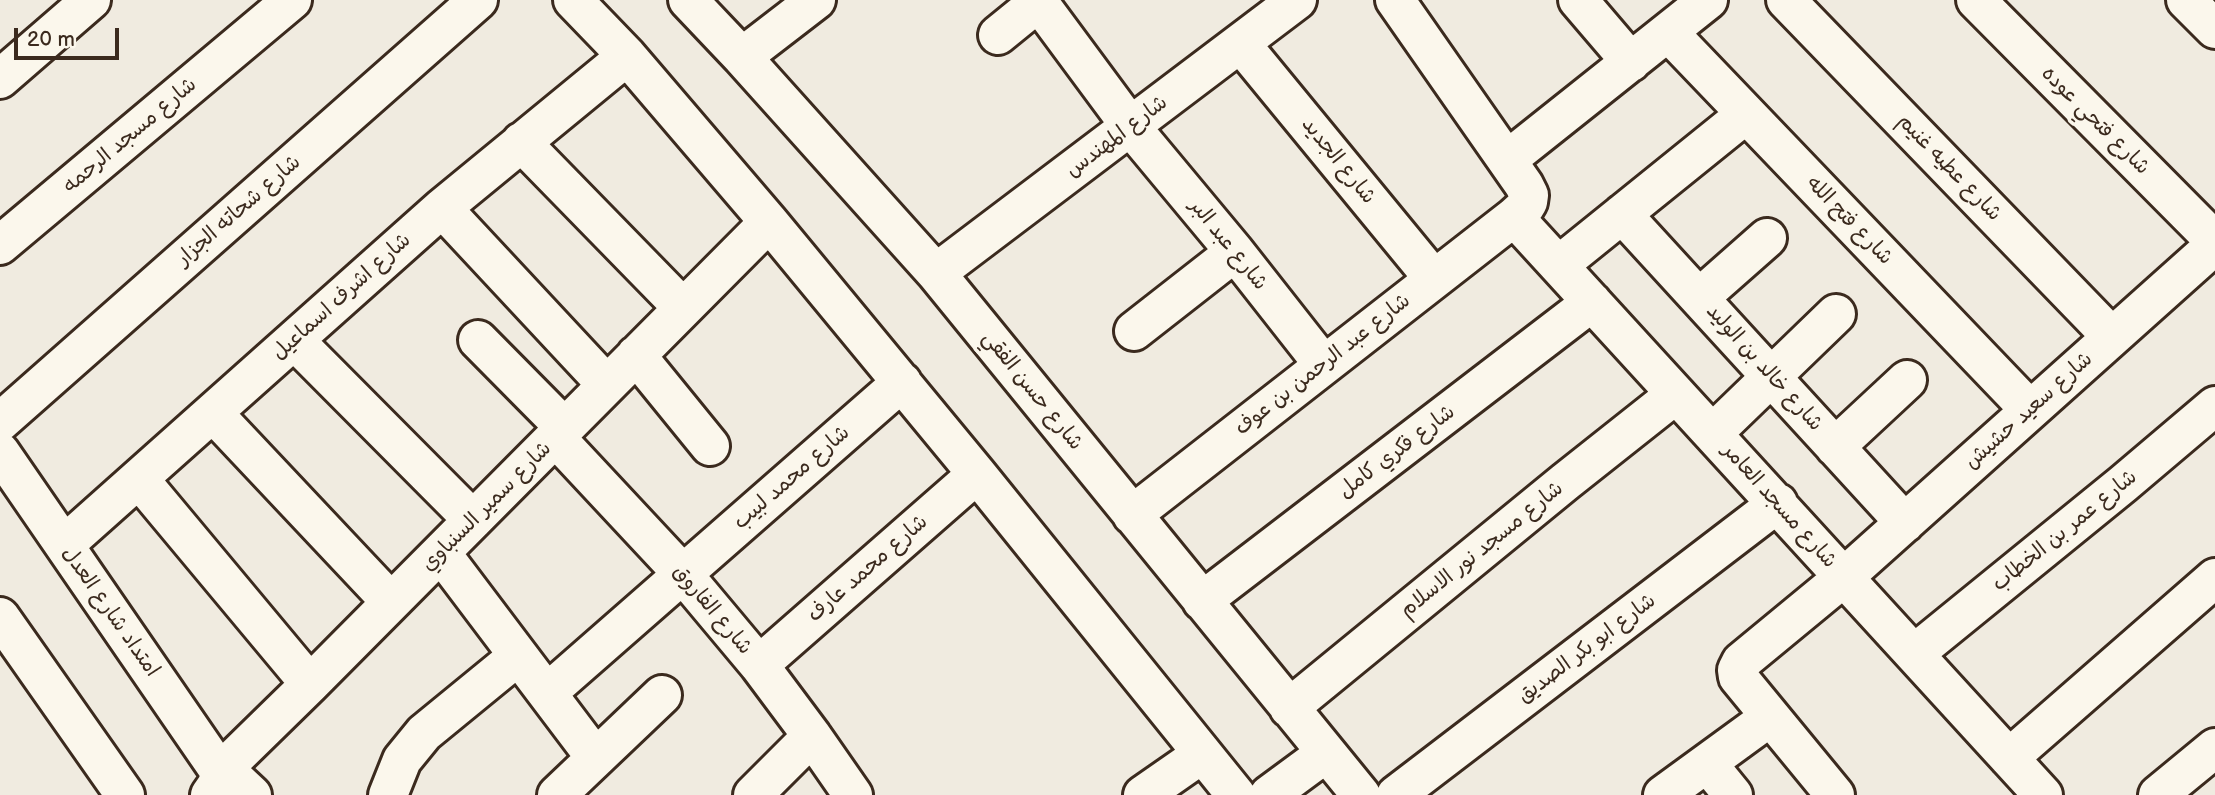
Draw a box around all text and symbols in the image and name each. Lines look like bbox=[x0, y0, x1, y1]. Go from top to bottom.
scale bar bbox=[18, 14, 122, 58]
text: 20 m bbox=[27, 27, 75, 52]
street label: شارع فتحي عوده bbox=[2035, 61, 2155, 181]
street label: شارع مسجد الرحمه bbox=[58, 73, 202, 199]
street label: شارع المهندس bbox=[1061, 91, 1173, 183]
street label: شارع عطيه غنيم bbox=[1892, 109, 2006, 227]
street label: شارع الجديد bbox=[1295, 113, 1381, 209]
street label: شارع شحاته الجزار bbox=[172, 150, 306, 272]
street label: شارع فتح الله bbox=[1800, 171, 1898, 271]
street label: شارع عبد البر bbox=[1184, 194, 1272, 296]
street label: شارع اشرف اسماعيل bbox=[267, 228, 417, 366]
street label: شارع عبد الرحمن بن عوف bbox=[1230, 289, 1416, 441]
street label: شارع خالد بن الوليد bbox=[1700, 299, 1828, 437]
street label: شارع حسن الفقي bbox=[976, 326, 1088, 456]
street label: شارع سعيد حشيش bbox=[1960, 347, 2098, 475]
street label: شارع فكري كامل bbox=[1334, 400, 1460, 504]
street label: شارع محمد لبيب bbox=[729, 421, 855, 535]
street label: شارع سمير السنباوي bbox=[417, 437, 557, 577]
street label: شارع مسجد العامر bbox=[1716, 438, 1842, 574]
street label: شارع عمر بن الخطاب bbox=[1988, 465, 2142, 597]
street label: شارع مسجد نور الاسلام bbox=[1395, 476, 1569, 624]
street label: شارع محمد عارف bbox=[803, 510, 933, 628]
street label: امتداد شارع العدل bbox=[56, 542, 164, 682]
street label: شارع الفاروق bbox=[667, 560, 757, 660]
street label: شارع ابو بكر الصديق bbox=[1513, 589, 1661, 709]

